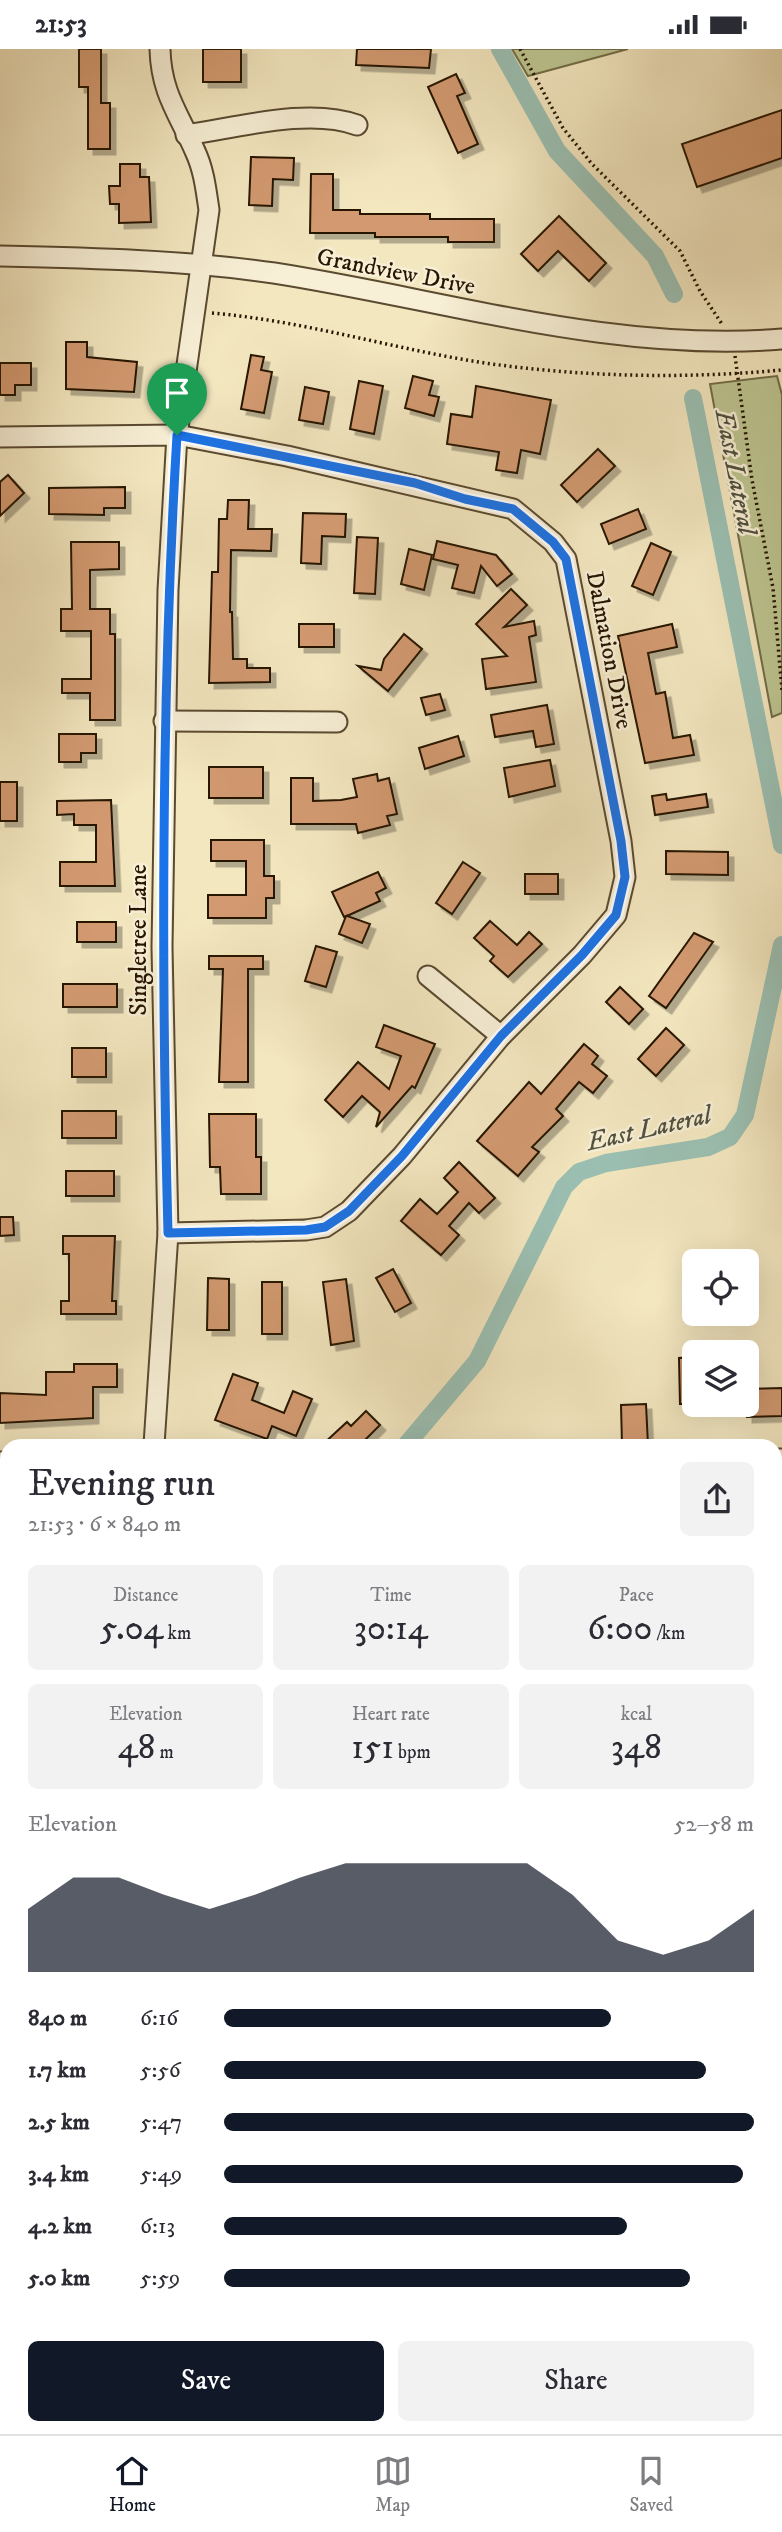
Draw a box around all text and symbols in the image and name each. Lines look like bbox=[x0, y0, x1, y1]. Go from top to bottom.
text: 21:53 bbox=[35, 8, 87, 41]
street label: Grandview Drive bbox=[314, 242, 478, 302]
pin bbox=[147, 363, 207, 435]
icon: arrive bbox=[158, 374, 196, 412]
water label: East Lateral bbox=[706, 405, 764, 540]
street label: Dalmation Drive bbox=[579, 569, 639, 732]
street label: Singletree Lane bbox=[124, 864, 154, 1016]
water label: East Lateral bbox=[582, 1098, 717, 1160]
map controls bbox=[682, 1249, 759, 1417]
button: locate bbox=[682, 1249, 759, 1326]
button: layers bbox=[682, 1340, 759, 1417]
text: Evening run bbox=[28, 1460, 215, 1508]
button: share bbox=[680, 1462, 754, 1536]
text: 21:53 · 6 × 840 m bbox=[28, 1510, 181, 1539]
text: Distance bbox=[113, 1584, 178, 1607]
text: Time bbox=[370, 1584, 412, 1607]
text: Pace bbox=[619, 1584, 654, 1607]
text: 5.04 bbox=[100, 1607, 164, 1651]
text: 30:14 bbox=[354, 1607, 428, 1651]
text: 6:00 bbox=[587, 1607, 652, 1651]
text: km bbox=[164, 1622, 191, 1645]
text: /km bbox=[652, 1622, 685, 1645]
text: Elevation bbox=[109, 1703, 182, 1726]
text: Heart rate bbox=[352, 1703, 430, 1726]
text: kcal bbox=[621, 1703, 652, 1726]
text: 48 bbox=[118, 1726, 155, 1770]
text: 151 bbox=[351, 1726, 394, 1770]
text: 348 bbox=[611, 1726, 662, 1770]
text: m bbox=[155, 1741, 174, 1764]
text: bpm bbox=[394, 1741, 431, 1764]
text: Elevation bbox=[28, 1810, 117, 1839]
text: 52–58 m bbox=[674, 1810, 754, 1839]
text: 840 m bbox=[28, 2004, 87, 2033]
text: 6:16 bbox=[140, 2004, 178, 2033]
text: 1.7 km bbox=[28, 2056, 86, 2085]
text: 5:56 bbox=[140, 2056, 181, 2085]
text: 2.5 km bbox=[28, 2108, 90, 2137]
text: 5:47 bbox=[140, 2108, 182, 2137]
text: 3.4 km bbox=[28, 2160, 89, 2189]
text: 5:49 bbox=[140, 2160, 182, 2189]
text: 4.2 km bbox=[28, 2212, 92, 2241]
text: 6:13 bbox=[140, 2212, 175, 2241]
text: 5.0 km bbox=[28, 2264, 90, 2293]
text: 5:59 bbox=[140, 2264, 180, 2293]
button: Save bbox=[28, 2341, 384, 2421]
button: Share bbox=[398, 2341, 754, 2421]
tab: Home bbox=[109, 2452, 156, 2517]
tab: Map bbox=[374, 2452, 412, 2517]
tab: Saved bbox=[629, 2452, 673, 2517]

